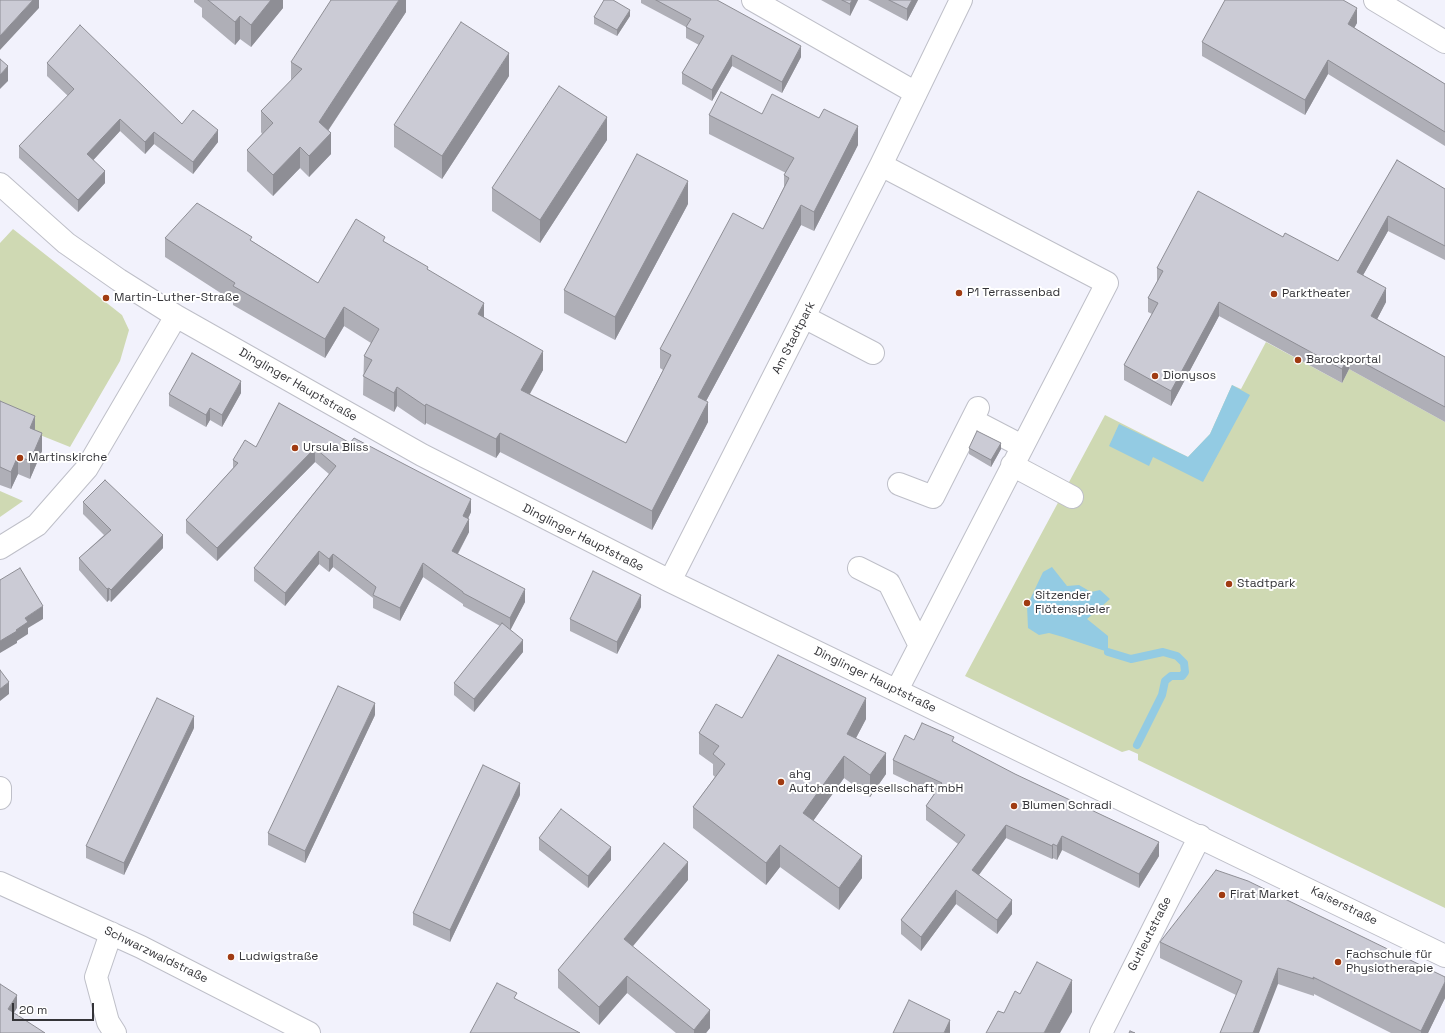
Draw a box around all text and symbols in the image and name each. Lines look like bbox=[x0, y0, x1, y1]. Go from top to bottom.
place label: P1 Terrassenbad bbox=[967, 286, 1060, 300]
place label: Parktheater bbox=[1282, 287, 1350, 301]
marker: P1 Terrassenbad bbox=[954, 288, 964, 298]
marker: Parktheater bbox=[1269, 289, 1279, 299]
place label: Martin-Luther-Straße bbox=[114, 291, 239, 305]
marker: Martin-Luther-Straße bbox=[101, 293, 111, 303]
street label: Am Stadtpark bbox=[770, 299, 818, 377]
street label: Dinglinger Hauptstraße bbox=[236, 345, 360, 425]
place label: Barockportal bbox=[1306, 353, 1381, 367]
marker: Barockportal bbox=[1293, 355, 1303, 365]
place label: Dionysos bbox=[1163, 369, 1216, 383]
marker: Dionysos bbox=[1150, 371, 1160, 381]
place label: Ursula Bliss bbox=[303, 441, 368, 455]
marker: Ursula Bliss bbox=[290, 443, 300, 453]
place label: Martinskirche bbox=[28, 451, 107, 465]
marker: Martinskirche bbox=[15, 453, 25, 463]
street label: Dinglinger Hauptstraße bbox=[520, 501, 646, 575]
place label: Stadtpark bbox=[1237, 577, 1295, 591]
marker: Stadtpark bbox=[1224, 579, 1234, 589]
place label: Sitzender Flötenspieler bbox=[1035, 589, 1110, 617]
marker: Sitzender Flötenspieler bbox=[1022, 598, 1032, 608]
street label: Dinglinger Hauptstraße bbox=[812, 644, 938, 716]
place label: ahg Autohandelsgesellschaft mbH bbox=[789, 768, 963, 796]
marker: ahg Autohandelsgesellschaft mbH bbox=[776, 777, 786, 787]
place label: Blumen Schradi bbox=[1022, 799, 1112, 813]
marker: Blumen Schradi bbox=[1009, 801, 1019, 811]
street label: Kaiserstraße bbox=[1308, 884, 1380, 928]
place label: Firat Market bbox=[1230, 888, 1299, 902]
marker: Firat Market bbox=[1217, 890, 1227, 900]
street label: Gutleutstraße bbox=[1125, 895, 1175, 973]
street label: Schwarzwaldstraße bbox=[102, 924, 210, 986]
place label: Fachschule für Physiotherapie bbox=[1346, 948, 1433, 976]
place label: Ludwigstraße bbox=[239, 950, 318, 964]
marker: Ludwigstraße bbox=[226, 952, 236, 962]
marker: Fachschule für Physiotherapie bbox=[1333, 957, 1343, 967]
scale bar bbox=[14, 995, 96, 1021]
text: 20 m bbox=[19, 1002, 47, 1018]

